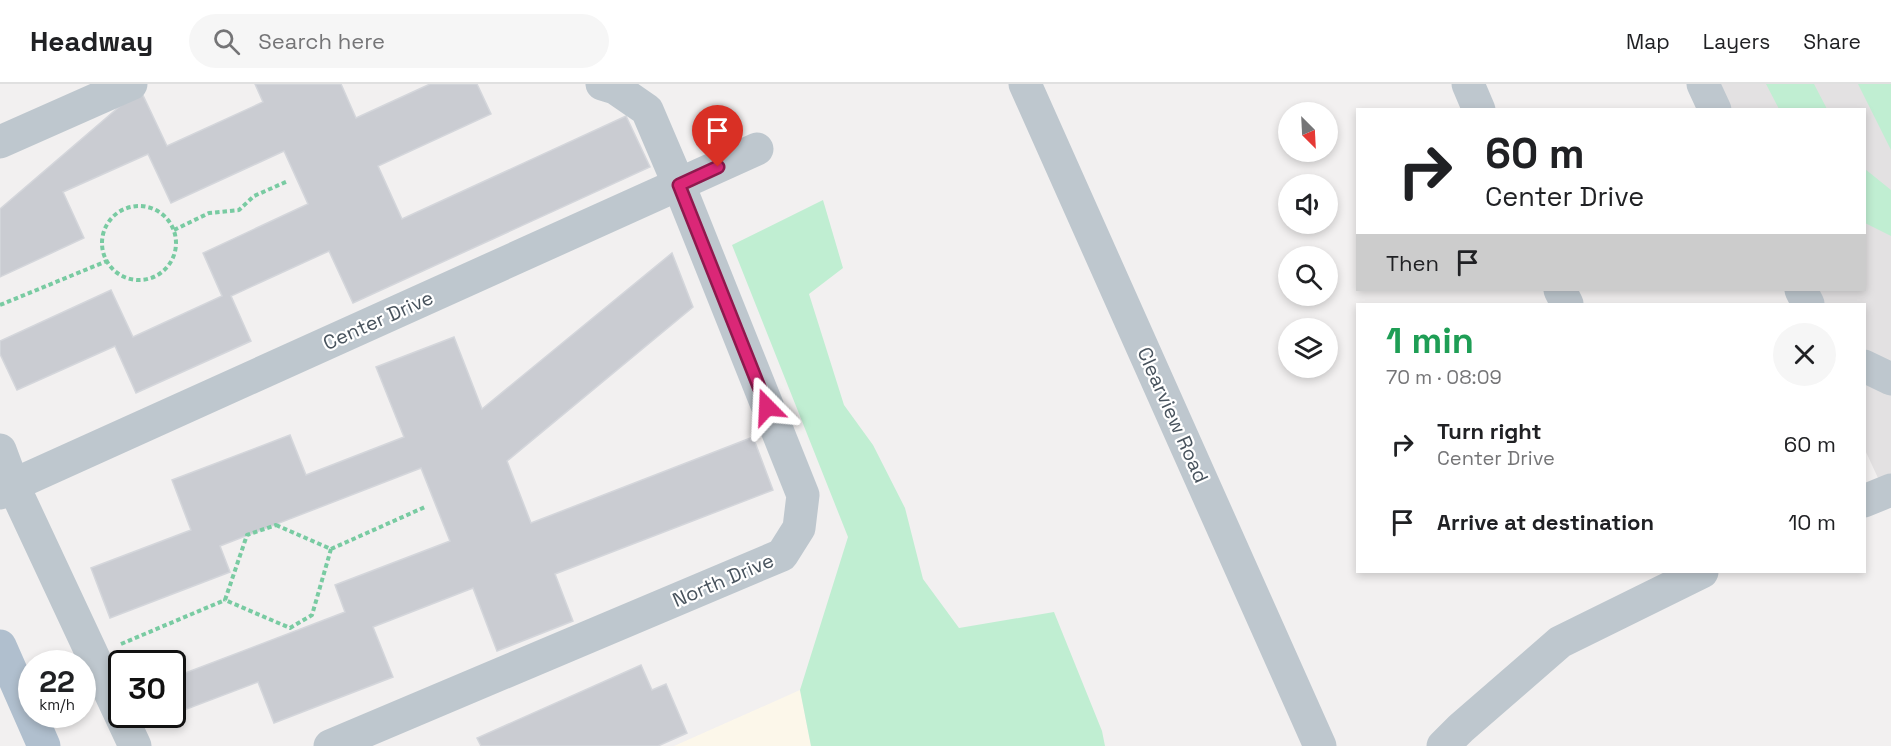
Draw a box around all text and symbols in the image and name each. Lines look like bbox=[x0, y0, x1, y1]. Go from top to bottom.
search box bbox=[189, 14, 609, 68]
text: Headway bbox=[30, 23, 153, 59]
icon: search bbox=[210, 25, 243, 58]
text: Search here bbox=[258, 27, 385, 55]
text: Map bbox=[1626, 28, 1670, 55]
text: Layers bbox=[1703, 28, 1770, 55]
text: Share bbox=[1803, 28, 1861, 55]
north arrow bbox=[1278, 102, 1338, 162]
map controls bbox=[1278, 102, 1338, 378]
pin bbox=[692, 105, 743, 167]
icon: arrive bbox=[701, 114, 734, 147]
text: 60 m bbox=[1485, 127, 1585, 180]
icon: right bbox=[1386, 132, 1464, 210]
button: sound bbox=[1278, 174, 1338, 234]
text: Center Drive bbox=[1485, 179, 1644, 214]
button: search bbox=[1278, 246, 1338, 306]
icon: arrive bbox=[1451, 246, 1484, 279]
text: Then bbox=[1386, 249, 1439, 277]
street label: Center Drive bbox=[319, 284, 437, 356]
button: layers bbox=[1278, 318, 1338, 378]
text: 1 min bbox=[1386, 318, 1474, 364]
button: close bbox=[1773, 323, 1836, 386]
street label: Clearview Road bbox=[1131, 343, 1215, 487]
text: 70 m · 08:09 bbox=[1386, 364, 1502, 390]
position arrow bbox=[735, 375, 799, 439]
text: Turn right bbox=[1437, 417, 1542, 445]
icon: right bbox=[1386, 428, 1419, 461]
text: 60 m bbox=[1784, 430, 1836, 458]
text: Center Drive bbox=[1437, 445, 1555, 471]
icon: arrive bbox=[1386, 506, 1419, 539]
text: Arrive at destination bbox=[1437, 508, 1654, 536]
text: 10 m bbox=[1788, 508, 1836, 536]
street label: North Drive bbox=[668, 547, 778, 613]
speed limit sign: 30 bbox=[108, 650, 186, 728]
text: 22 bbox=[39, 662, 75, 701]
text: km/h bbox=[39, 695, 75, 714]

